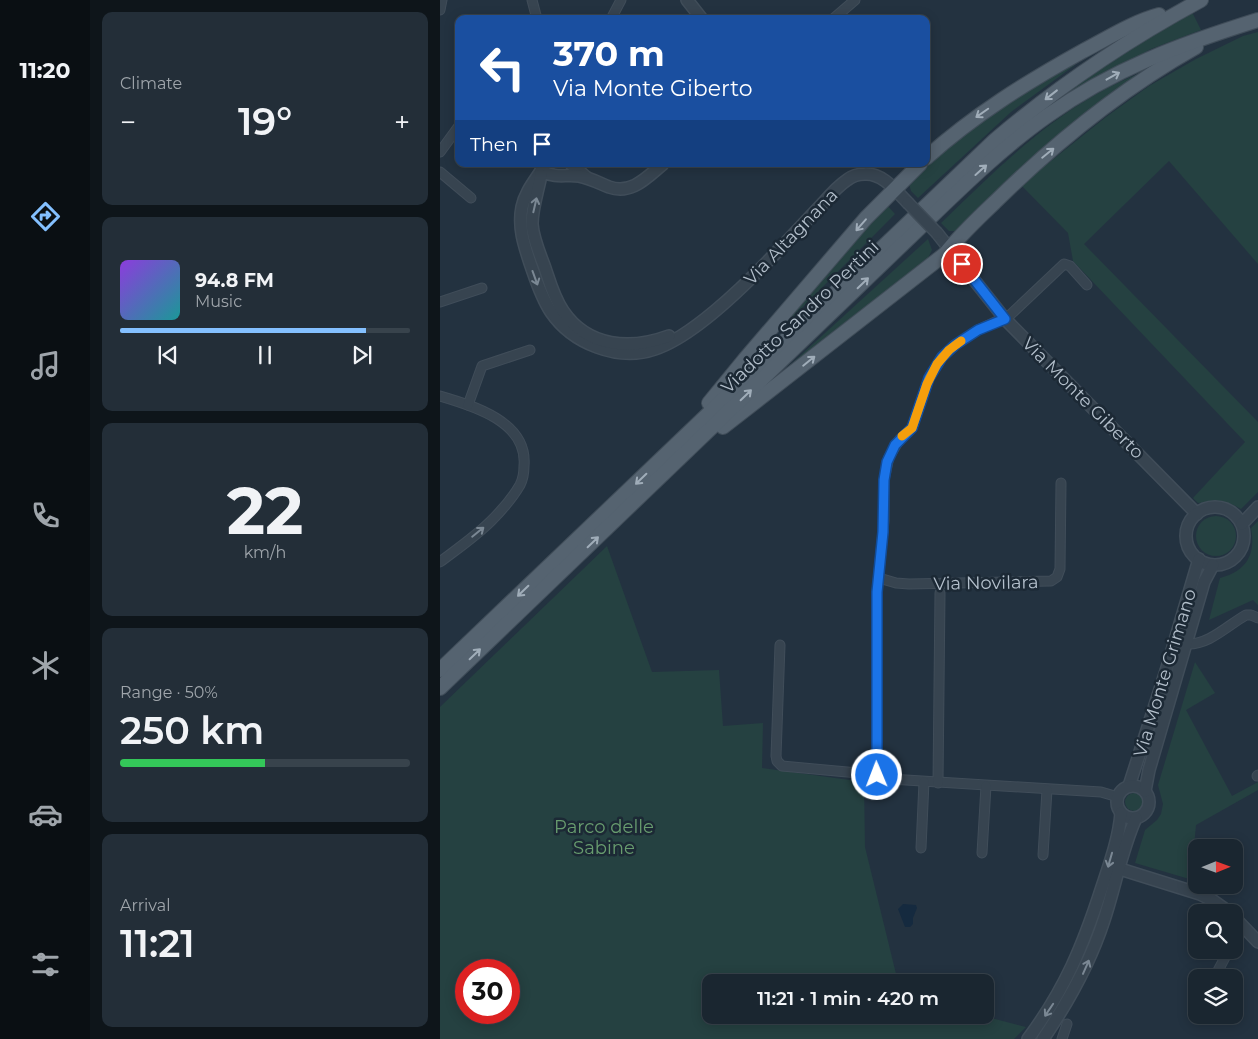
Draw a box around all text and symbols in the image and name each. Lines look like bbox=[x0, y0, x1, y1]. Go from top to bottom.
text: 370 m bbox=[553, 32, 665, 75]
icon: left bbox=[470, 35, 535, 100]
text: 11:20 bbox=[20, 57, 70, 84]
one-way arrow bbox=[1105, 71, 1120, 81]
text: Climate bbox=[120, 74, 182, 93]
text: Via Monte Giberto bbox=[553, 75, 752, 102]
one-way arrow bbox=[1045, 89, 1058, 100]
text: 19° bbox=[238, 98, 292, 145]
text: − bbox=[120, 105, 136, 139]
text: + bbox=[394, 105, 410, 139]
one-way arrow bbox=[975, 108, 989, 118]
icon: arrive bbox=[528, 130, 556, 158]
text: Then bbox=[470, 133, 518, 156]
one-way arrow bbox=[1041, 147, 1054, 159]
one-way arrow bbox=[974, 164, 987, 176]
street label: Via Altagnana bbox=[739, 184, 843, 290]
one-way arrow bbox=[530, 198, 540, 214]
icon: directions bbox=[28, 199, 63, 234]
one-way arrow bbox=[855, 218, 866, 231]
street label: Viadotto Sandro Pertini bbox=[717, 236, 883, 398]
pin bbox=[941, 243, 983, 285]
icon: arrive bbox=[948, 250, 976, 278]
text: 94.8 FM bbox=[195, 269, 274, 292]
one-way arrow bbox=[531, 270, 540, 285]
one-way arrow bbox=[857, 277, 869, 289]
text: Music bbox=[195, 292, 242, 311]
street label: Via Monte Giberto bbox=[1018, 333, 1148, 463]
icon: previous bbox=[154, 341, 182, 369]
icon: pause bbox=[251, 341, 279, 369]
icon: next bbox=[348, 341, 376, 369]
icon: music bbox=[28, 348, 63, 383]
one-way arrow bbox=[802, 355, 815, 366]
one-way arrow bbox=[740, 389, 752, 401]
text: 22 bbox=[227, 471, 303, 550]
one-way arrow bbox=[635, 472, 647, 484]
icon: phone bbox=[28, 498, 63, 533]
one-way arrow bbox=[471, 527, 485, 537]
one-way arrow bbox=[586, 536, 599, 548]
text: km/h bbox=[244, 543, 286, 562]
street label: Via Novilara bbox=[933, 571, 1039, 595]
one-way arrow bbox=[517, 585, 529, 597]
street label: Via Monte Grimano bbox=[1129, 586, 1201, 760]
icon: climate bbox=[28, 648, 63, 683]
one-way arrow bbox=[469, 649, 481, 661]
text: Range · 50% bbox=[120, 683, 218, 702]
text: 250 km bbox=[120, 707, 264, 754]
position arrow bbox=[850, 748, 902, 800]
icon: car bbox=[28, 797, 63, 832]
park label: Parco delle Sabine bbox=[554, 816, 654, 859]
north arrow bbox=[1188, 839, 1242, 894]
map controls bbox=[1188, 839, 1243, 1024]
one-way arrow bbox=[1105, 852, 1115, 868]
text: Arrival bbox=[120, 896, 170, 915]
button: search bbox=[1188, 904, 1243, 959]
text: 11:21 bbox=[120, 920, 195, 967]
icon: filters bbox=[28, 947, 63, 982]
speed limit sign: 30 bbox=[455, 959, 520, 1024]
one-way arrow bbox=[1081, 960, 1091, 975]
button: layers bbox=[1188, 969, 1243, 1024]
text: 11:21 · 1 min · 420 m bbox=[757, 987, 939, 1010]
one-way arrow bbox=[1044, 1002, 1054, 1016]

